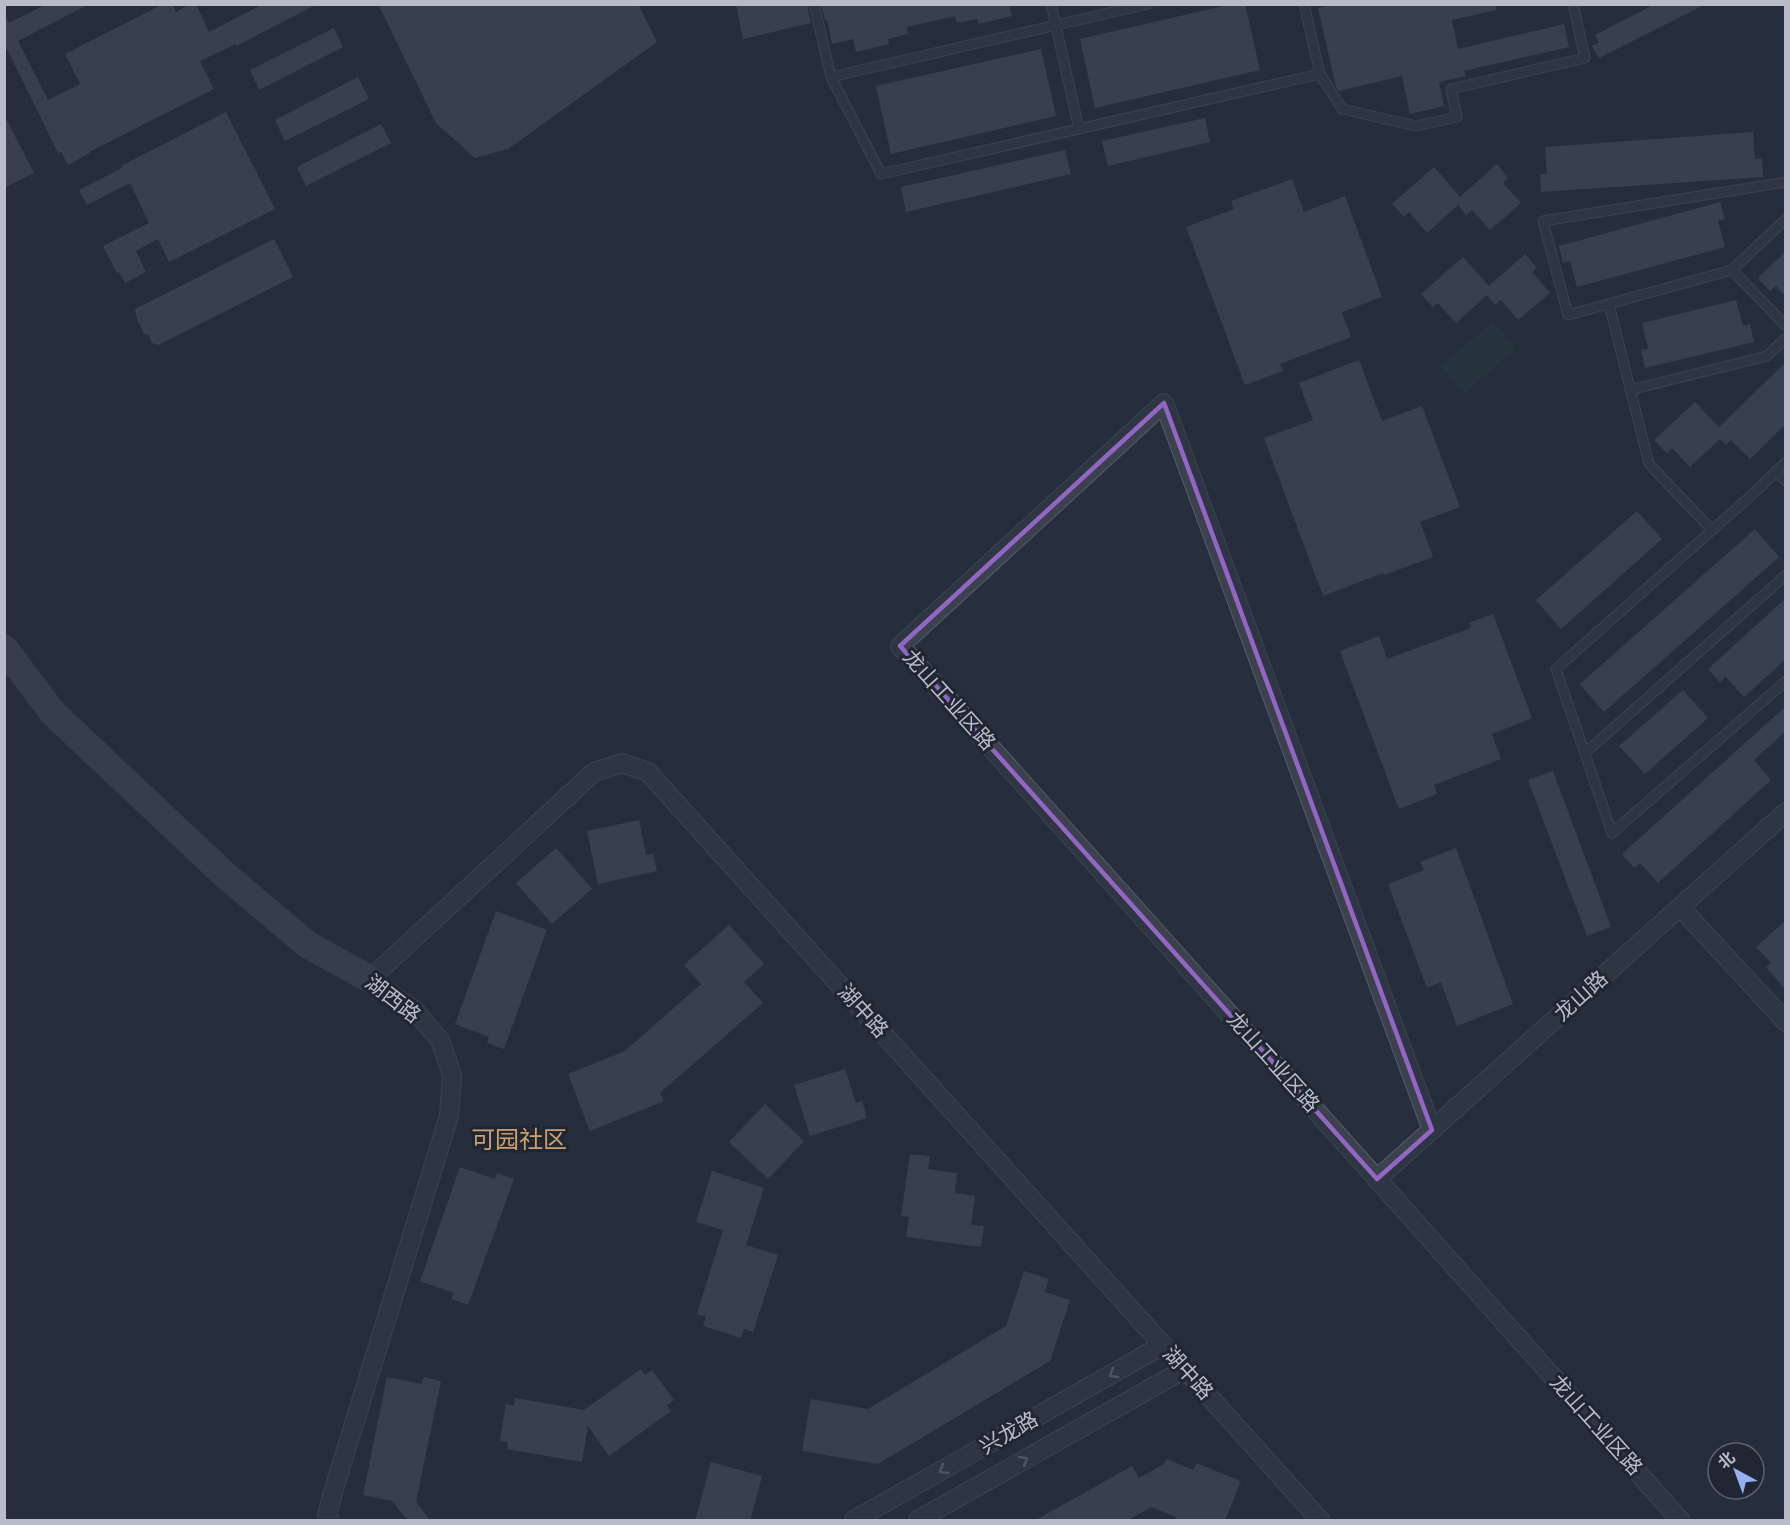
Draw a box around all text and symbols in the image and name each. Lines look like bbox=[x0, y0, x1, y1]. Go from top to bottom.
street label: 龙山工业区路 bbox=[898, 645, 1000, 755]
street label: 龙山路 bbox=[1550, 966, 1612, 1026]
street label: 湖西路 bbox=[361, 970, 425, 1028]
street label: 湖中路 bbox=[833, 980, 893, 1042]
street label: 龙山工业区路 bbox=[1222, 1007, 1324, 1117]
district label: 可园社区 bbox=[471, 1126, 567, 1154]
street label: 湖中路 bbox=[1158, 1342, 1218, 1404]
one-way arrow bbox=[1108, 1367, 1119, 1378]
street label: 龙山工业区路 bbox=[1545, 1370, 1647, 1480]
street label: 兴龙路 bbox=[976, 1407, 1042, 1459]
north arrow bbox=[1706, 1441, 1766, 1501]
text: 北 bbox=[1714, 1448, 1739, 1472]
one-way arrow bbox=[1018, 1456, 1028, 1468]
one-way arrow bbox=[939, 1463, 949, 1474]

